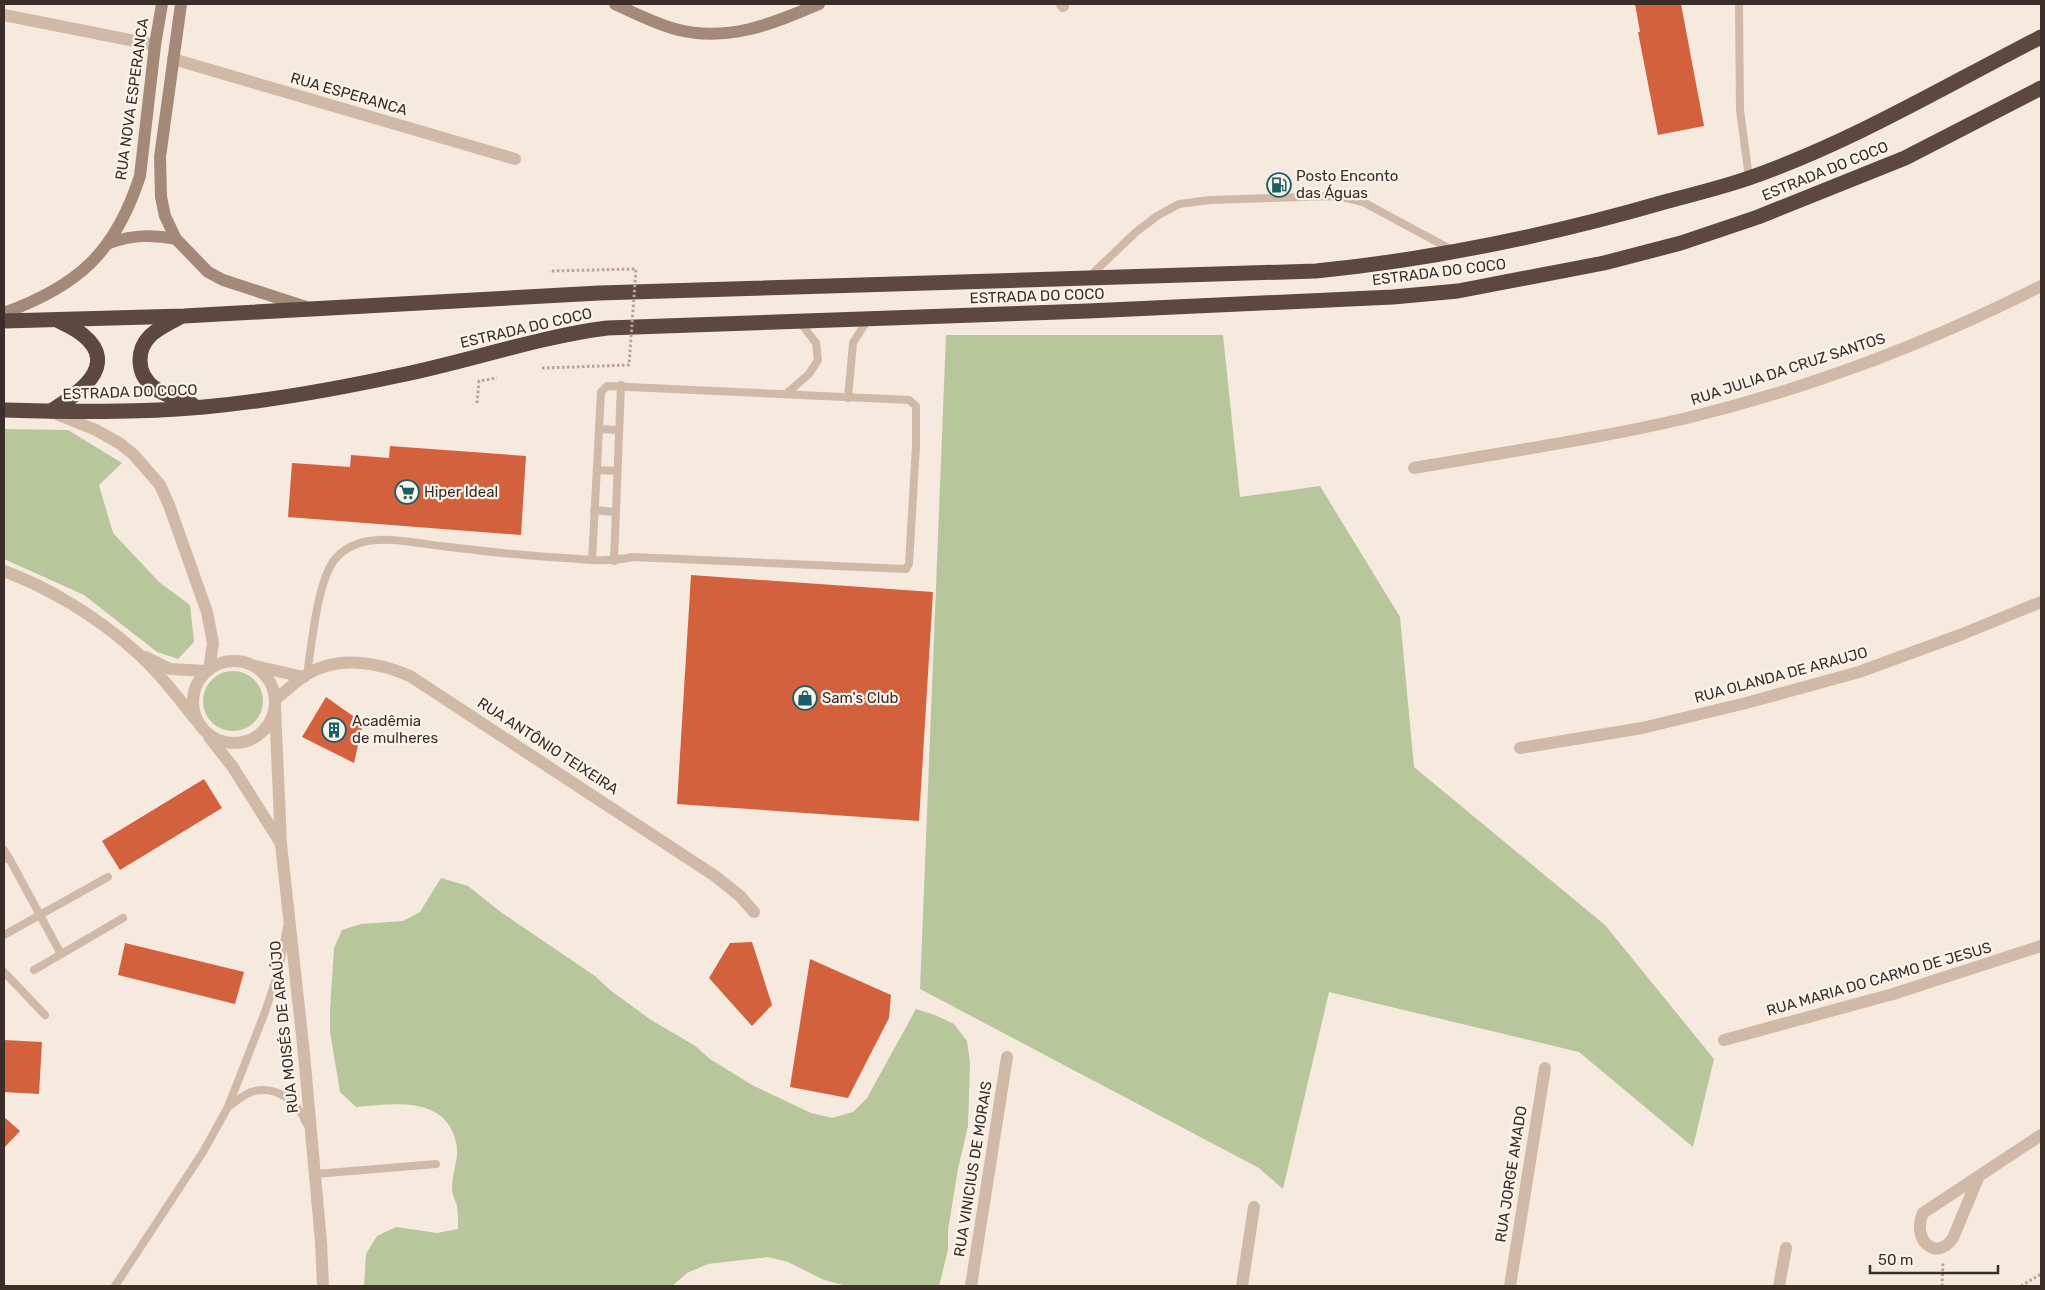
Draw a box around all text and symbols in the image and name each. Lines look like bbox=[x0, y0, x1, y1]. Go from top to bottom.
street label: RUA NOVA ESPERANCA bbox=[112, 17, 152, 181]
street label: RUA ESPERANCA bbox=[288, 69, 410, 119]
street label: ESTRADA DO COCO bbox=[1759, 137, 1891, 205]
place label: Posto Enconto das Águas bbox=[1296, 167, 1398, 202]
fuel station icon: Posto Enconto das Águas bbox=[1266, 172, 1292, 198]
street label: ESTRADA DO COCO bbox=[1371, 255, 1507, 289]
street label: ESTRADA DO COCO bbox=[969, 285, 1105, 307]
street label: ESTRADA DO COCO bbox=[458, 304, 594, 352]
street label: RUA JULIA DA CRUZ SANTOS bbox=[1688, 329, 1888, 409]
street label: ESTRADA DO COCO bbox=[62, 381, 198, 403]
supermarket icon: Hiper Ideal bbox=[394, 479, 420, 505]
place label: Hiper Ideal bbox=[424, 483, 498, 501]
street label: RUA OLANDA DE ARAUJO bbox=[1692, 643, 1870, 707]
shop icon: Sam's Club bbox=[792, 685, 818, 711]
place label: Sam's Club bbox=[822, 689, 898, 707]
street label: RUA ANTÔNIO TEIXEIRA bbox=[474, 694, 622, 798]
place label: Acadêmia de mulheres bbox=[352, 712, 438, 747]
building icon: Acadêmia de mulheres bbox=[321, 717, 347, 743]
street label: RUA MARIA DO CARMO DE JESUS bbox=[1764, 938, 1994, 1020]
street label: RUA MOISÉS DE ARAÚJO bbox=[266, 940, 302, 1114]
street label: RUA VINICIUS DE MORAIS bbox=[950, 1080, 996, 1258]
street label: RUA JORGE AMADO bbox=[1491, 1104, 1531, 1244]
scale bar bbox=[1870, 1242, 1998, 1274]
text: 50 m bbox=[1878, 1251, 1913, 1269]

